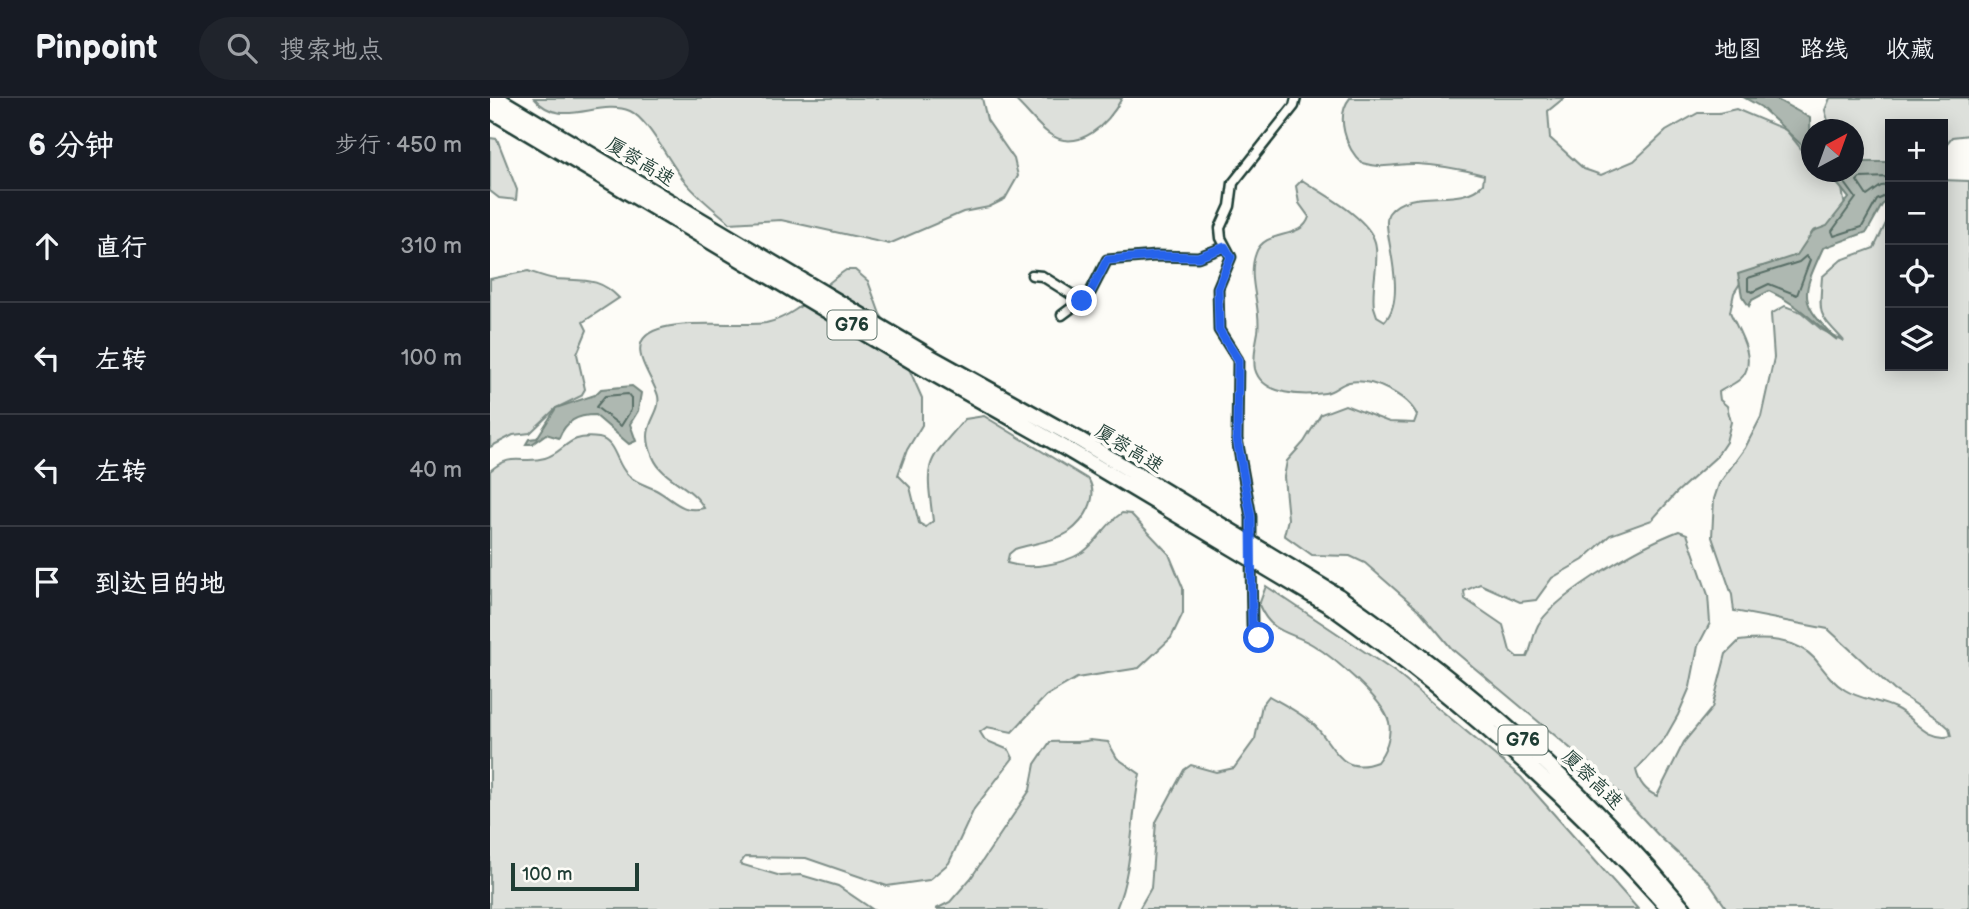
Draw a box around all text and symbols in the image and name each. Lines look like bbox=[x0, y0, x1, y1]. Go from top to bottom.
search box bbox=[199, 17, 689, 80]
text: Pinpoint bbox=[35, 28, 157, 68]
icon: search bbox=[223, 29, 261, 67]
text: 搜索地点 bbox=[279, 35, 383, 66]
text: 地图 bbox=[1714, 35, 1762, 64]
text: 路线 bbox=[1800, 35, 1848, 64]
text: 收藏 bbox=[1886, 35, 1934, 64]
north arrow bbox=[1801, 119, 1864, 182]
map controls bbox=[1885, 119, 1948, 371]
button: + bbox=[1885, 119, 1948, 182]
text: 6 分钟 bbox=[28, 128, 114, 164]
text: 步行 · 450 m bbox=[335, 131, 462, 159]
street label: 厦蓉高速 bbox=[602, 133, 679, 192]
button: − bbox=[1885, 182, 1948, 245]
icon: ahead bbox=[28, 227, 66, 265]
text: 310 m bbox=[400, 232, 462, 260]
text: 直行 bbox=[95, 233, 147, 264]
button: locate bbox=[1885, 245, 1948, 308]
route end bbox=[1066, 285, 1097, 316]
button: layers bbox=[1885, 308, 1948, 371]
road number: G76 bbox=[828, 310, 876, 340]
icon: left bbox=[28, 339, 66, 377]
text: 100 m bbox=[401, 344, 462, 372]
text: 左转 bbox=[95, 345, 147, 376]
street label: 厦蓉高速 bbox=[1091, 420, 1168, 479]
icon: left bbox=[28, 451, 66, 489]
text: 40 m bbox=[409, 456, 462, 484]
text: 左转 bbox=[95, 457, 147, 488]
icon: arrive bbox=[28, 563, 66, 601]
text: 到达目的地 bbox=[95, 569, 225, 600]
route start bbox=[1243, 622, 1274, 653]
road number: G76 bbox=[1499, 726, 1548, 754]
street label: 厦蓉高速 bbox=[1557, 745, 1627, 815]
scale bar bbox=[511, 860, 639, 892]
text: 100 m bbox=[522, 863, 573, 886]

